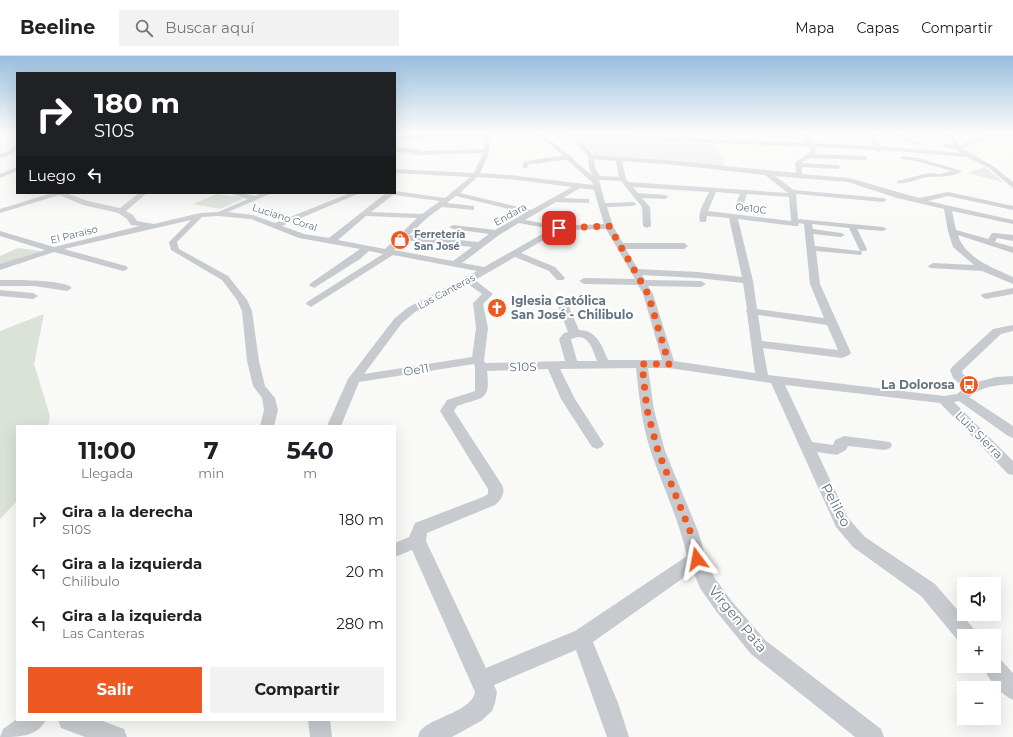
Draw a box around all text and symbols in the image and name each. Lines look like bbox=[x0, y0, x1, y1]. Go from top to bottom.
search box bbox=[119, 10, 399, 46]
text: Beeline bbox=[20, 16, 95, 39]
icon: search bbox=[133, 17, 155, 39]
text: Buscar aquí bbox=[165, 18, 254, 37]
text: Mapa bbox=[795, 19, 835, 37]
text: Capas bbox=[857, 19, 899, 37]
text: Compartir bbox=[921, 19, 993, 37]
text: 180 m bbox=[94, 86, 180, 120]
icon: right bbox=[28, 88, 80, 140]
text: S10S bbox=[94, 120, 134, 142]
icon: left bbox=[84, 164, 106, 186]
text: Luego bbox=[28, 166, 76, 185]
street label: Endara bbox=[492, 200, 529, 229]
street label: Oe10C bbox=[735, 200, 767, 217]
street label: Luciano Coral bbox=[251, 201, 319, 234]
pin bbox=[542, 211, 576, 245]
icon: arrive bbox=[548, 217, 570, 239]
street label: El Paraíso bbox=[49, 222, 99, 247]
place label: Ferretería San José bbox=[414, 228, 465, 253]
shop icon: Ferretería San José bbox=[389, 229, 411, 251]
street label: Las Canteras bbox=[415, 271, 477, 312]
place label: Iglesia Católica San José - Chilibulo bbox=[511, 293, 633, 322]
church icon: Iglesia Católica San José - Chilibulo bbox=[486, 297, 508, 319]
street label: S10S bbox=[509, 359, 537, 374]
street label: Oe11 bbox=[402, 360, 430, 379]
bus stop icon: La Dolorosa bbox=[958, 374, 980, 396]
place label: La Dolorosa bbox=[881, 377, 955, 392]
street label: Luis Sierra bbox=[952, 408, 1006, 462]
text: 11:00 bbox=[78, 436, 136, 465]
text: 7 bbox=[204, 436, 219, 465]
text: 540 bbox=[287, 436, 334, 465]
text: Llegada bbox=[81, 465, 133, 481]
text: min bbox=[198, 465, 224, 481]
text: m bbox=[303, 465, 317, 481]
street label: Pelileo bbox=[817, 480, 855, 530]
text: Gira a la derecha bbox=[62, 502, 193, 521]
icon: right bbox=[28, 508, 50, 530]
text: 180 m bbox=[339, 510, 384, 529]
text: S10S bbox=[62, 521, 91, 537]
position arrow bbox=[676, 538, 718, 580]
text: Gira a la izquierda bbox=[62, 554, 202, 573]
icon: left bbox=[28, 560, 50, 582]
text: 20 m bbox=[346, 562, 384, 581]
text: Chilibulo bbox=[62, 573, 120, 589]
map controls bbox=[957, 577, 1001, 725]
button: sound bbox=[957, 577, 1001, 621]
street label: Virgen Pata bbox=[705, 582, 771, 656]
text: Gira a la izquierda bbox=[62, 606, 202, 625]
icon: left bbox=[28, 612, 50, 634]
text: 280 m bbox=[336, 614, 384, 633]
text: Las Canteras bbox=[62, 625, 144, 641]
button: + bbox=[957, 629, 1001, 673]
button: Salir bbox=[28, 667, 202, 713]
button: Compartir bbox=[210, 667, 384, 713]
button: − bbox=[957, 681, 1001, 725]

